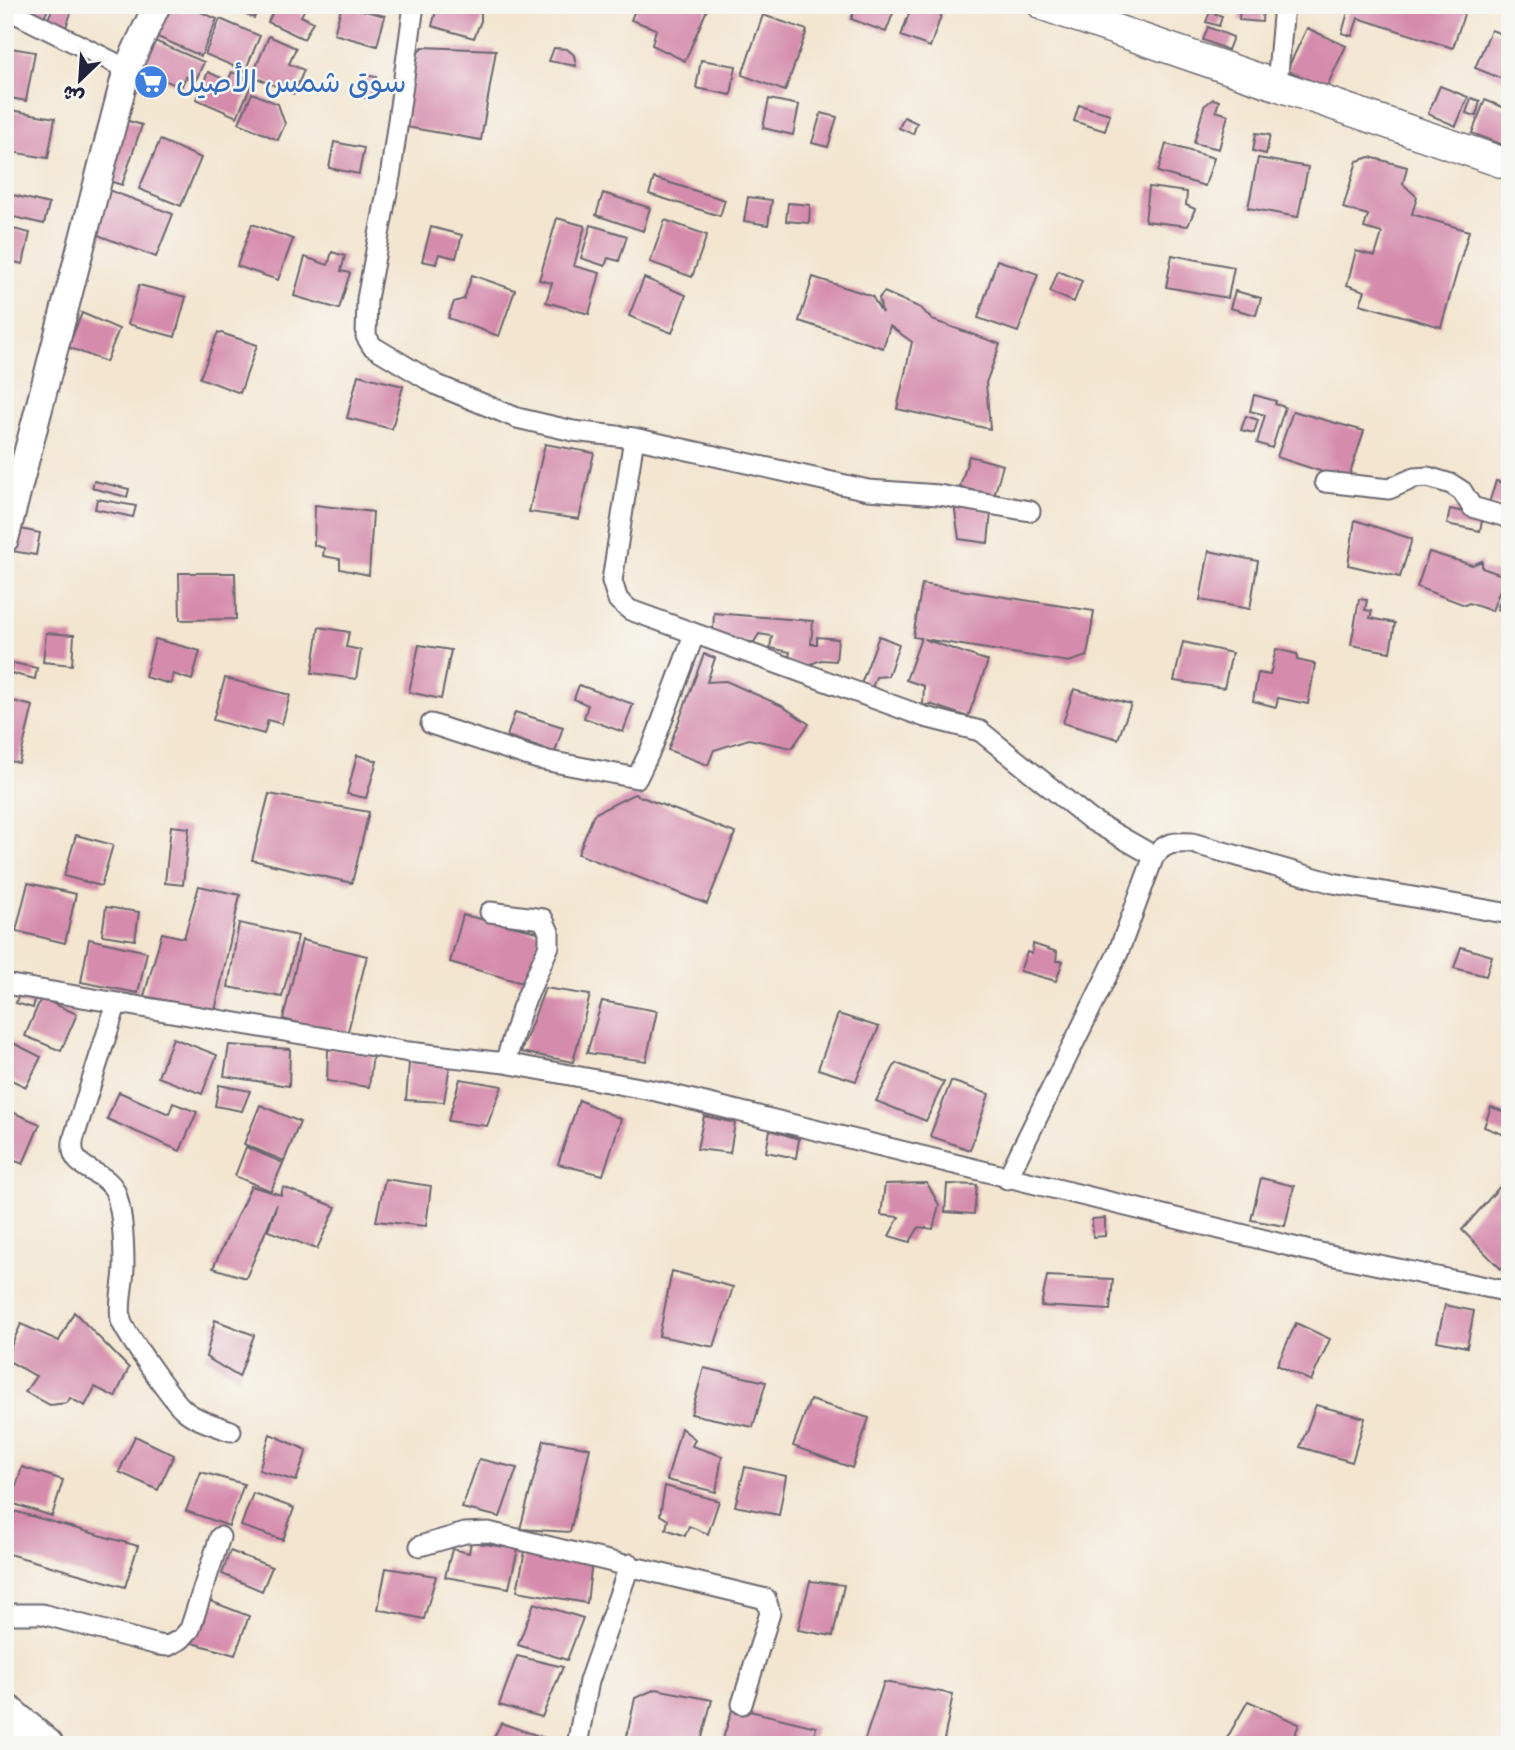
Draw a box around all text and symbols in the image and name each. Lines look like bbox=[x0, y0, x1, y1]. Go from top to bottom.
north arrow bbox=[46, 46, 116, 116]
place label: سوق شمس الأصيل bbox=[176, 62, 407, 101]
supermarket icon: سوق شمس الأصيل bbox=[132, 63, 170, 101]
text: ش bbox=[59, 79, 88, 110]

